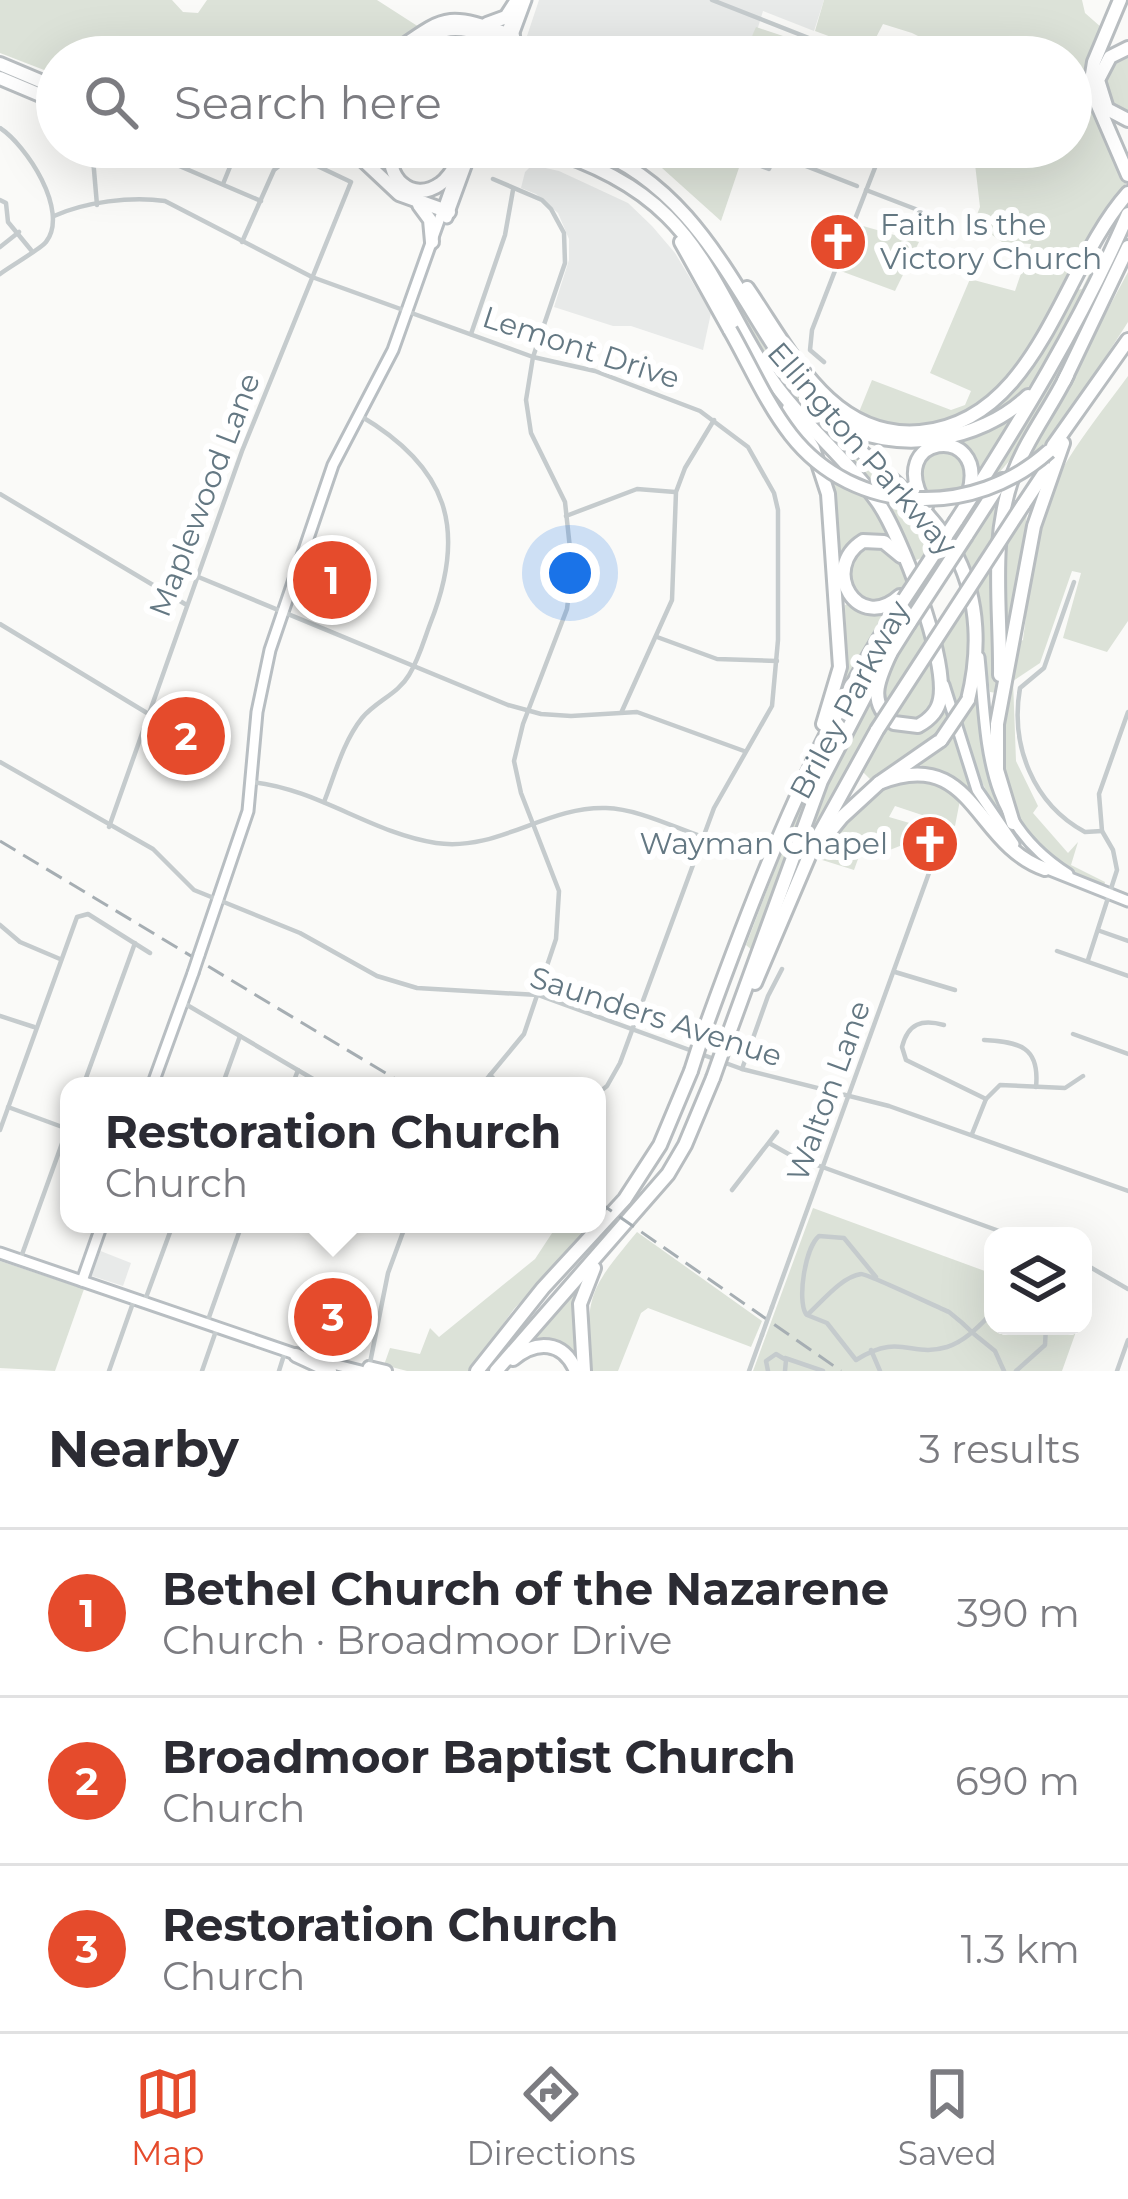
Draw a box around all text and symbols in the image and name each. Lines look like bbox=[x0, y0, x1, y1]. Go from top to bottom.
search box bbox=[36, 36, 1092, 168]
icon: search bbox=[78, 69, 144, 135]
text: Search here bbox=[174, 75, 442, 130]
place label: Faith Is the Victory Church bbox=[880, 206, 1102, 277]
church icon: Faith Is the Victory Church bbox=[807, 211, 869, 273]
street label: Lemont Drive bbox=[478, 298, 684, 397]
street label: Ellington Parkway bbox=[760, 334, 966, 563]
street label: Maplewood Lane bbox=[141, 368, 268, 622]
pin: 1 bbox=[293, 535, 371, 625]
your location bbox=[540, 543, 600, 603]
street label: Briley Parkway bbox=[782, 594, 918, 805]
pin: 2 bbox=[147, 691, 225, 781]
church icon: Wayman Chapel bbox=[899, 813, 961, 875]
place label: Wayman Chapel bbox=[639, 825, 888, 862]
street label: Saunders Avenue bbox=[526, 958, 787, 1075]
street label: Walton Lane bbox=[779, 995, 878, 1186]
popup bbox=[60, 1077, 606, 1233]
text: Restoration Church bbox=[105, 1104, 561, 1159]
text: Church bbox=[105, 1159, 248, 1207]
map controls bbox=[984, 1227, 1092, 1335]
button: layers bbox=[984, 1227, 1092, 1335]
pin: 3 bbox=[294, 1272, 372, 1362]
text: Nearby bbox=[48, 1418, 239, 1480]
text: 3 results bbox=[919, 1425, 1080, 1473]
text: Bethel Church of the Nazarene bbox=[162, 1561, 889, 1616]
text: 1 bbox=[79, 1589, 95, 1637]
text: 390 m bbox=[957, 1589, 1080, 1637]
text: Church · Broadmoor Drive bbox=[162, 1616, 672, 1664]
text: Broadmoor Baptist Church bbox=[162, 1729, 796, 1784]
text: 2 bbox=[75, 1757, 99, 1805]
text: 690 m bbox=[955, 1757, 1080, 1805]
text: Church bbox=[162, 1784, 305, 1832]
text: Restoration Church bbox=[162, 1897, 619, 1952]
text: 3 bbox=[75, 1925, 99, 1973]
text: 1.3 km bbox=[961, 1925, 1080, 1973]
text: Church bbox=[162, 1952, 305, 2000]
tab: Map bbox=[131, 2061, 204, 2173]
tab: Directions bbox=[467, 2061, 636, 2173]
tab: Saved bbox=[898, 2061, 997, 2173]

